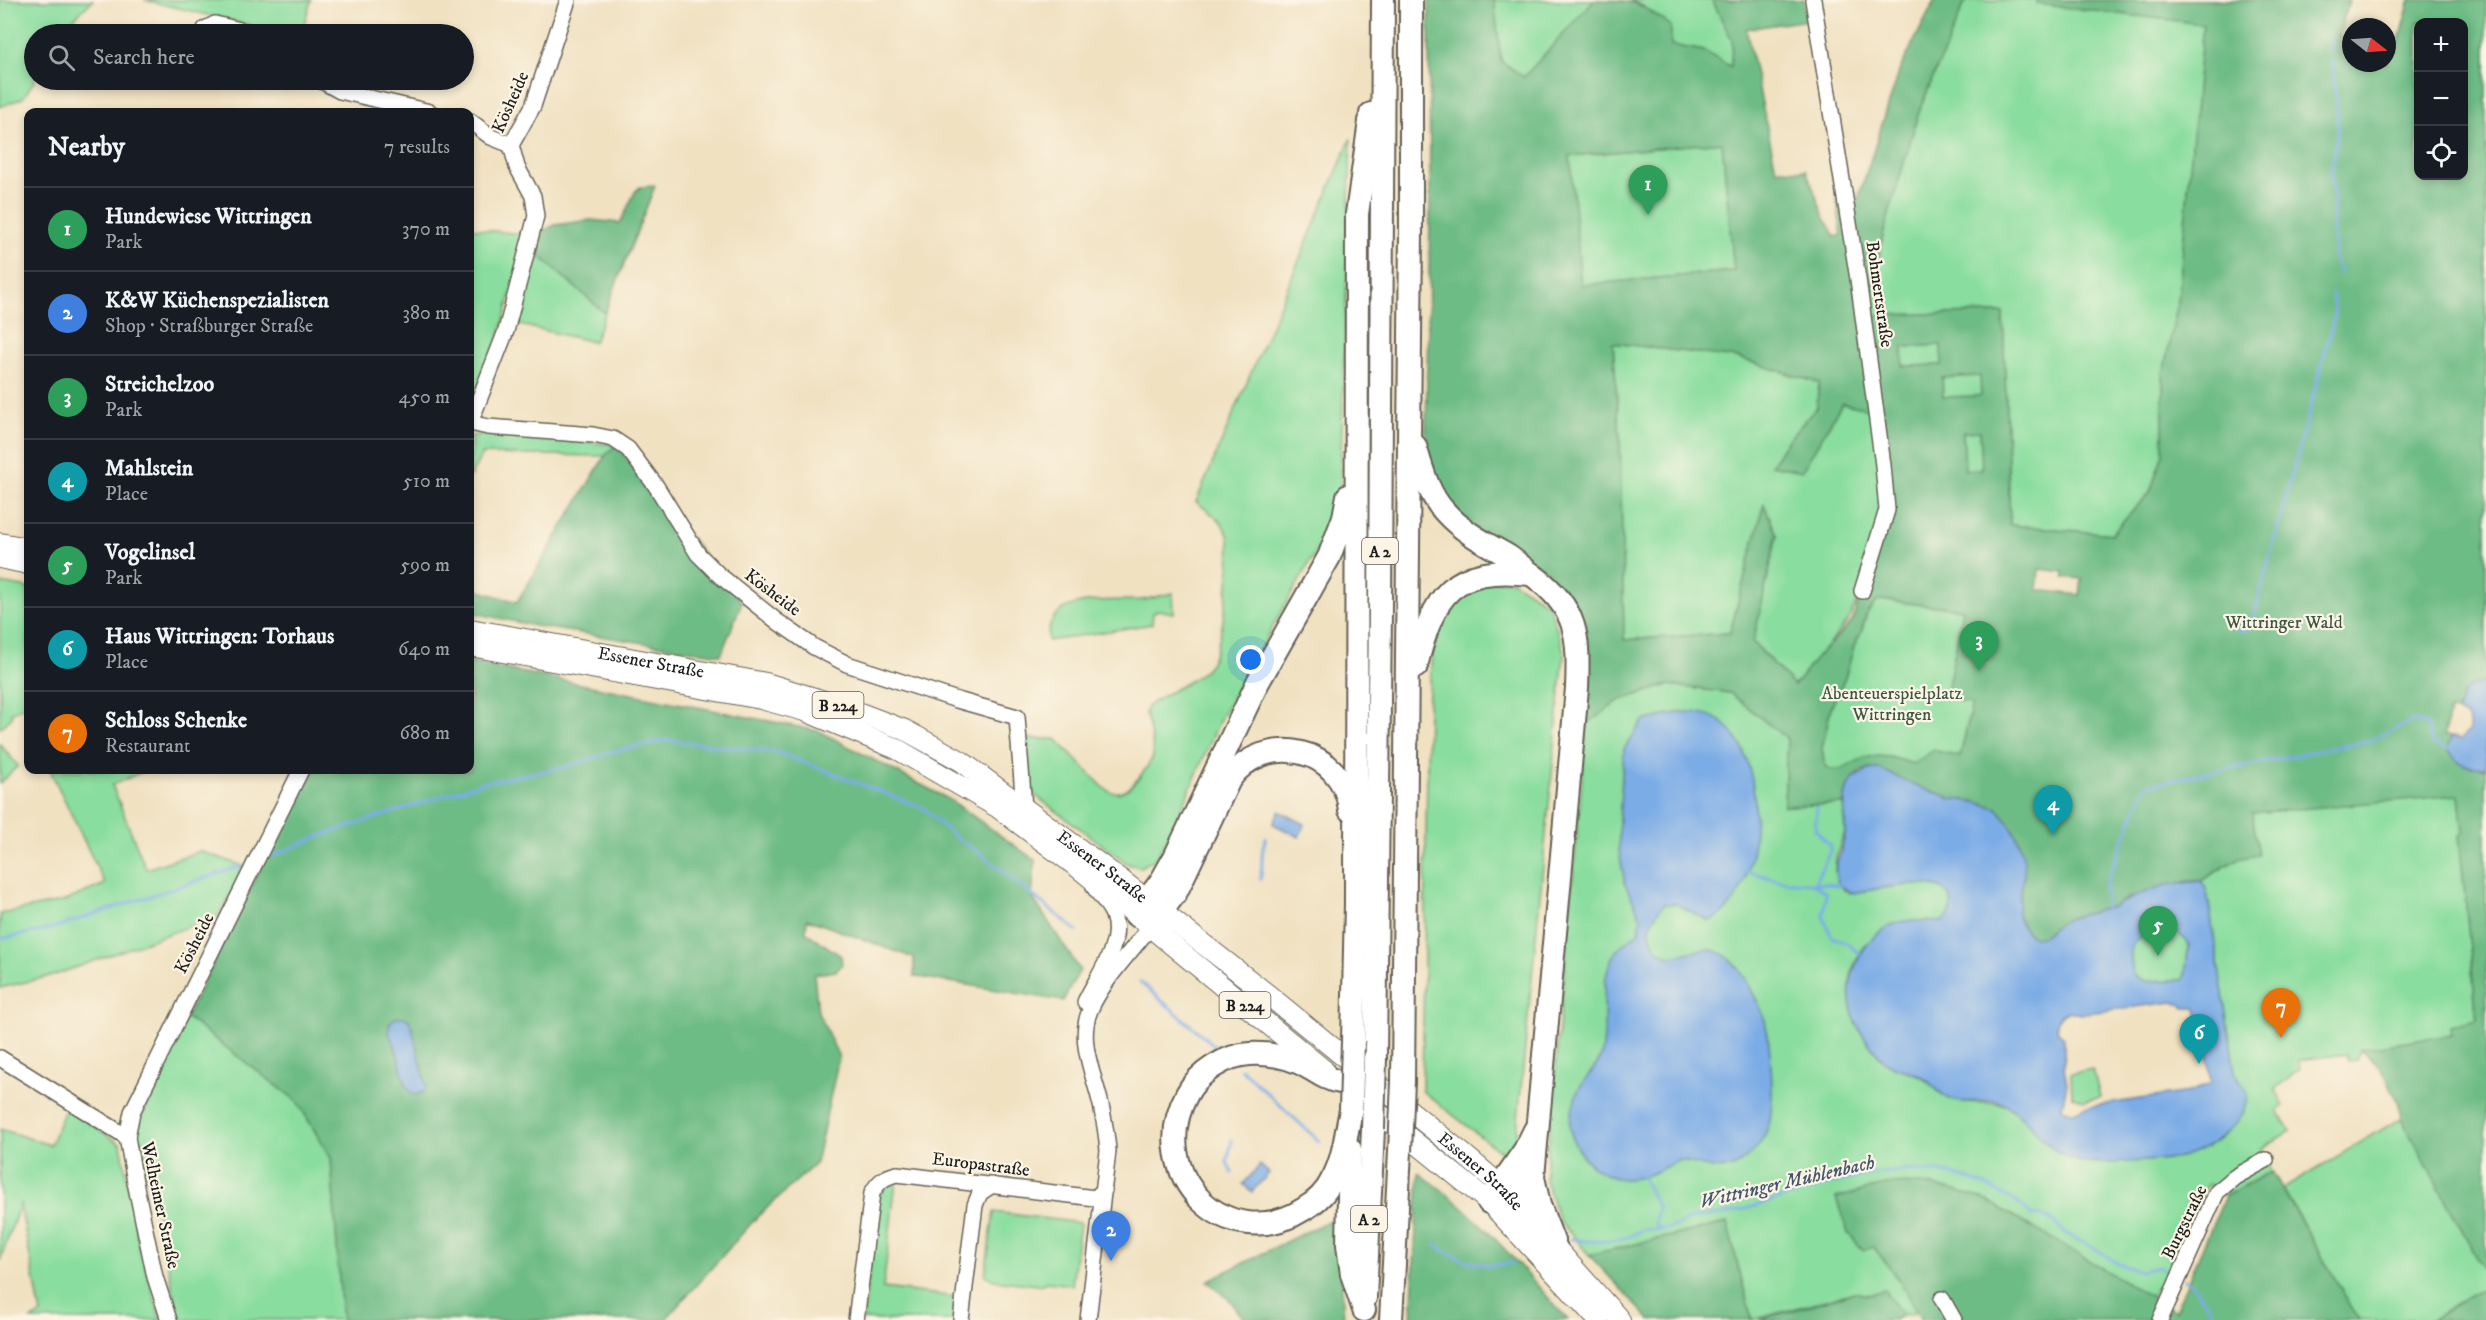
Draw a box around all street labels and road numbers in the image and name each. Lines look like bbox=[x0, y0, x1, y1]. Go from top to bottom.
street label: Kösheide bbox=[488, 68, 534, 137]
street label: Bohmertstraße bbox=[1861, 239, 1897, 349]
road number: A 2 bbox=[1362, 538, 1398, 564]
street label: Kösheide bbox=[740, 564, 805, 621]
street label: Essener Straße bbox=[596, 643, 706, 683]
road number: B 224 bbox=[812, 692, 864, 718]
street label: Essener Straße bbox=[1052, 826, 1151, 908]
street label: Kösheide bbox=[170, 909, 219, 977]
road number: B 224 bbox=[1220, 992, 1270, 1018]
street label: Essener Straße bbox=[1433, 1128, 1527, 1216]
street label: Welheimer Straße bbox=[136, 1139, 184, 1271]
street label: Europastraße bbox=[931, 1148, 1031, 1182]
street label: Burgstraße bbox=[2157, 1182, 2212, 1263]
road number: A 2 bbox=[1351, 1206, 1387, 1232]

